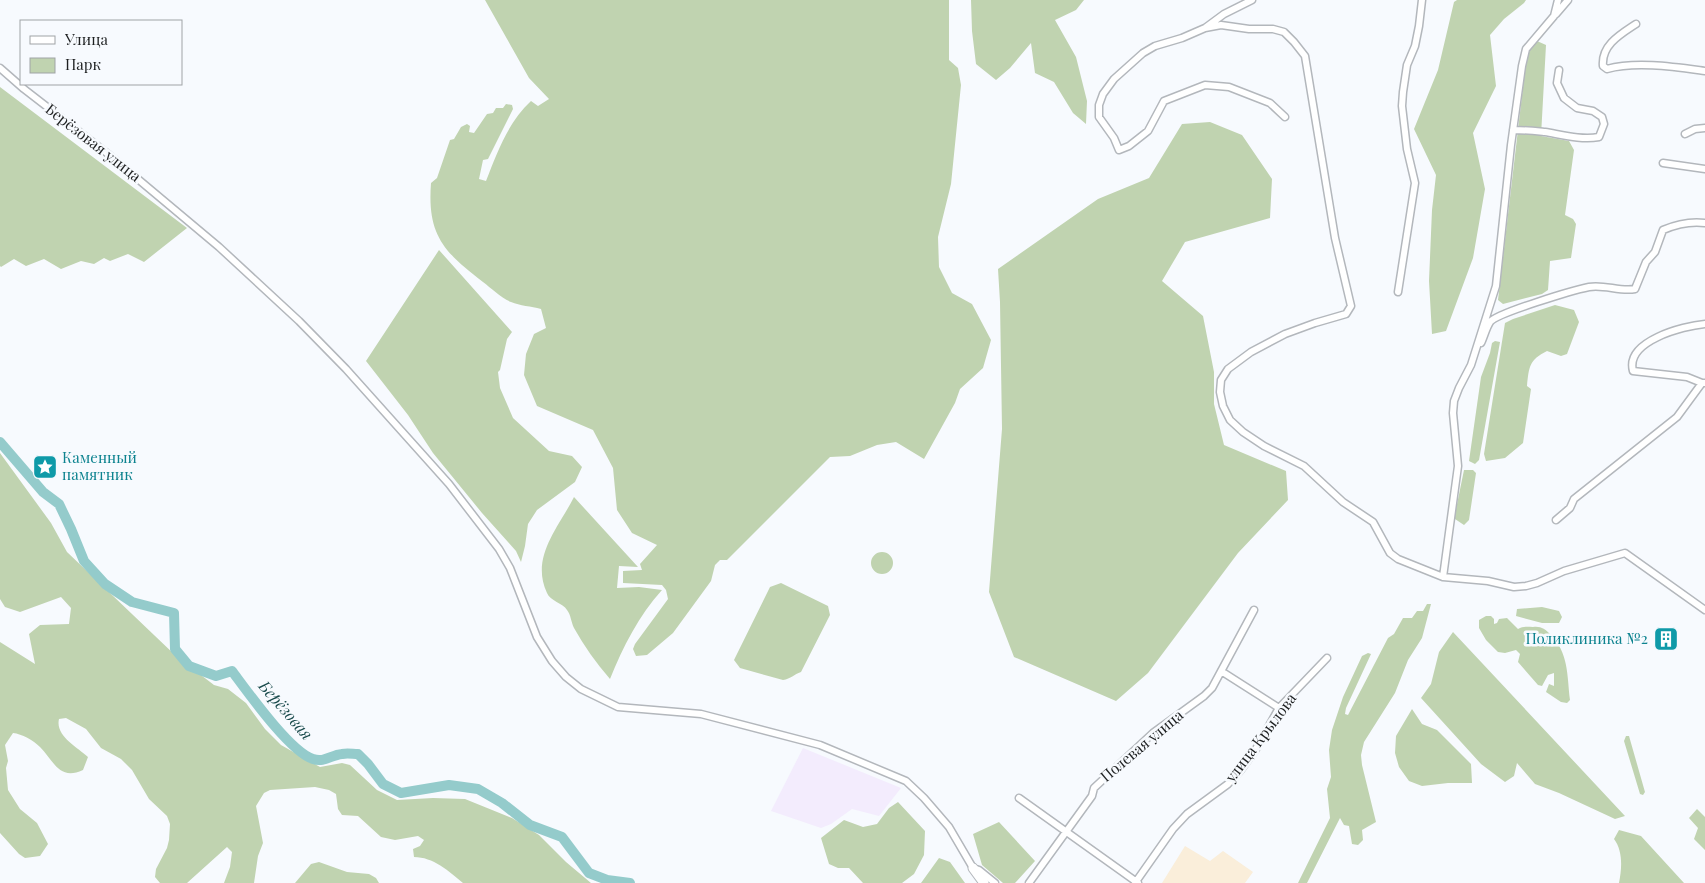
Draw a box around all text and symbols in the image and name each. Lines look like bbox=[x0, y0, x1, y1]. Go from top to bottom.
legend bbox=[20, 20, 182, 85]
text: Улица bbox=[64, 29, 108, 49]
text: Парк bbox=[65, 54, 101, 74]
street label: Берёзовая улица bbox=[42, 99, 146, 186]
place label: Каменный памятник bbox=[62, 447, 137, 484]
place icon: Каменный памятник bbox=[32, 454, 58, 480]
building icon: Поликлиника №2 bbox=[1653, 626, 1679, 652]
place label: Поликлиника №2 bbox=[1525, 628, 1648, 648]
water label: Берёзовая bbox=[254, 675, 318, 744]
street label: улица Крылова bbox=[1220, 688, 1301, 787]
street label: Полевая улица bbox=[1096, 704, 1187, 786]

